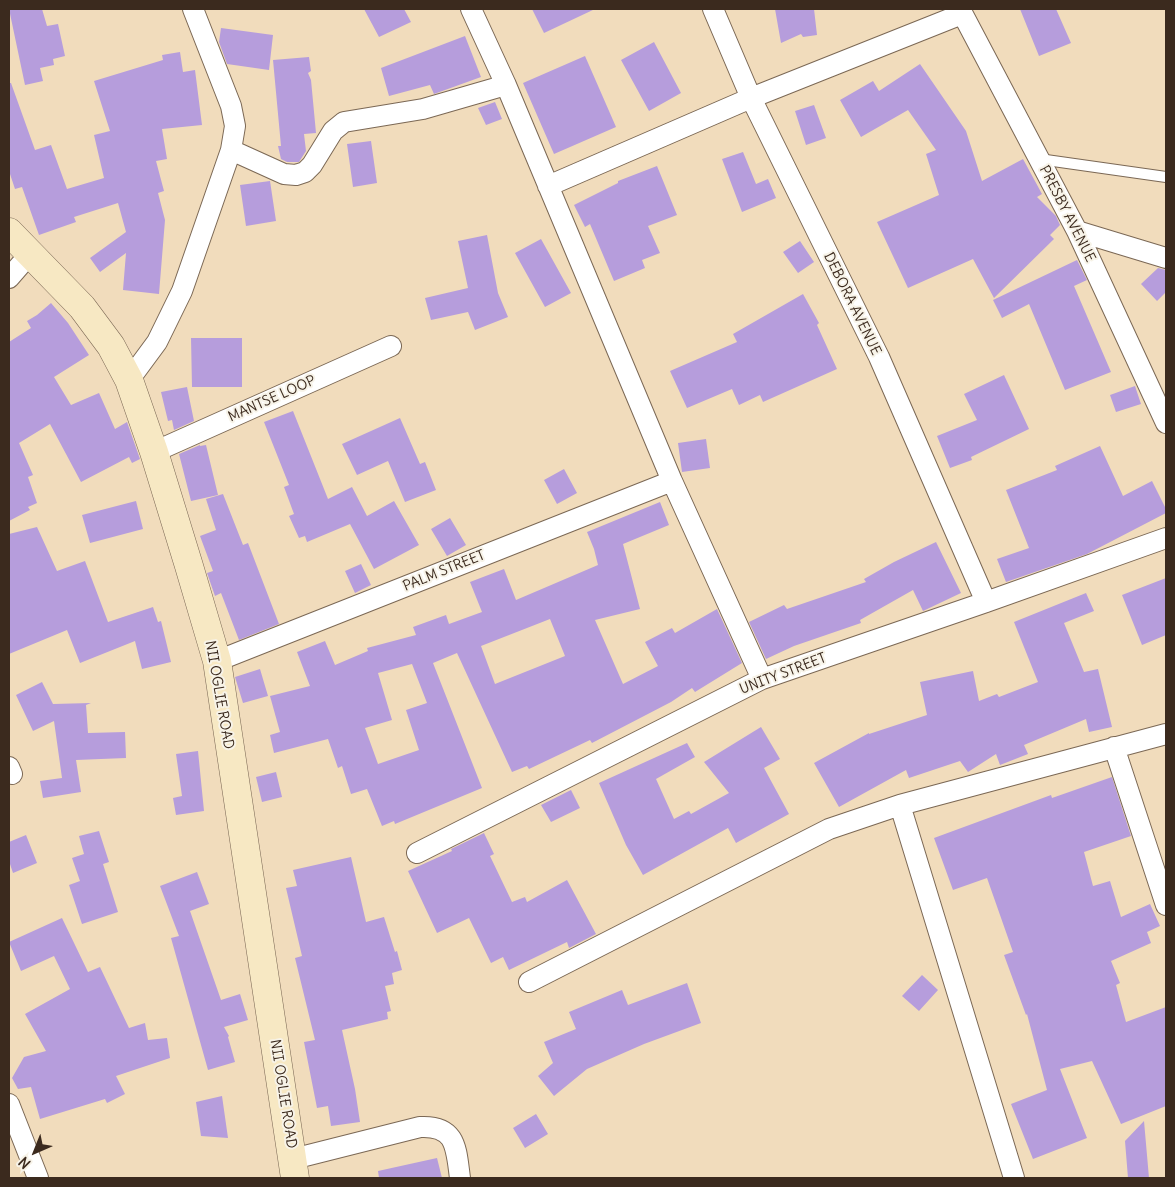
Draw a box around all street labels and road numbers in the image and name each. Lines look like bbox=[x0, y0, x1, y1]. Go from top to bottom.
street label: PRESBY AVENUE bbox=[1035, 163, 1099, 265]
street label: DEBORA AVENUE bbox=[820, 250, 884, 358]
street label: MANTSE LOOP bbox=[226, 372, 318, 426]
street label: PALM STREET bbox=[401, 547, 487, 595]
street label: NII OGLIE ROAD bbox=[201, 639, 237, 751]
street label: UNITY STREET bbox=[737, 650, 829, 698]
street label: NII OGLIE ROAD bbox=[266, 1038, 300, 1150]

